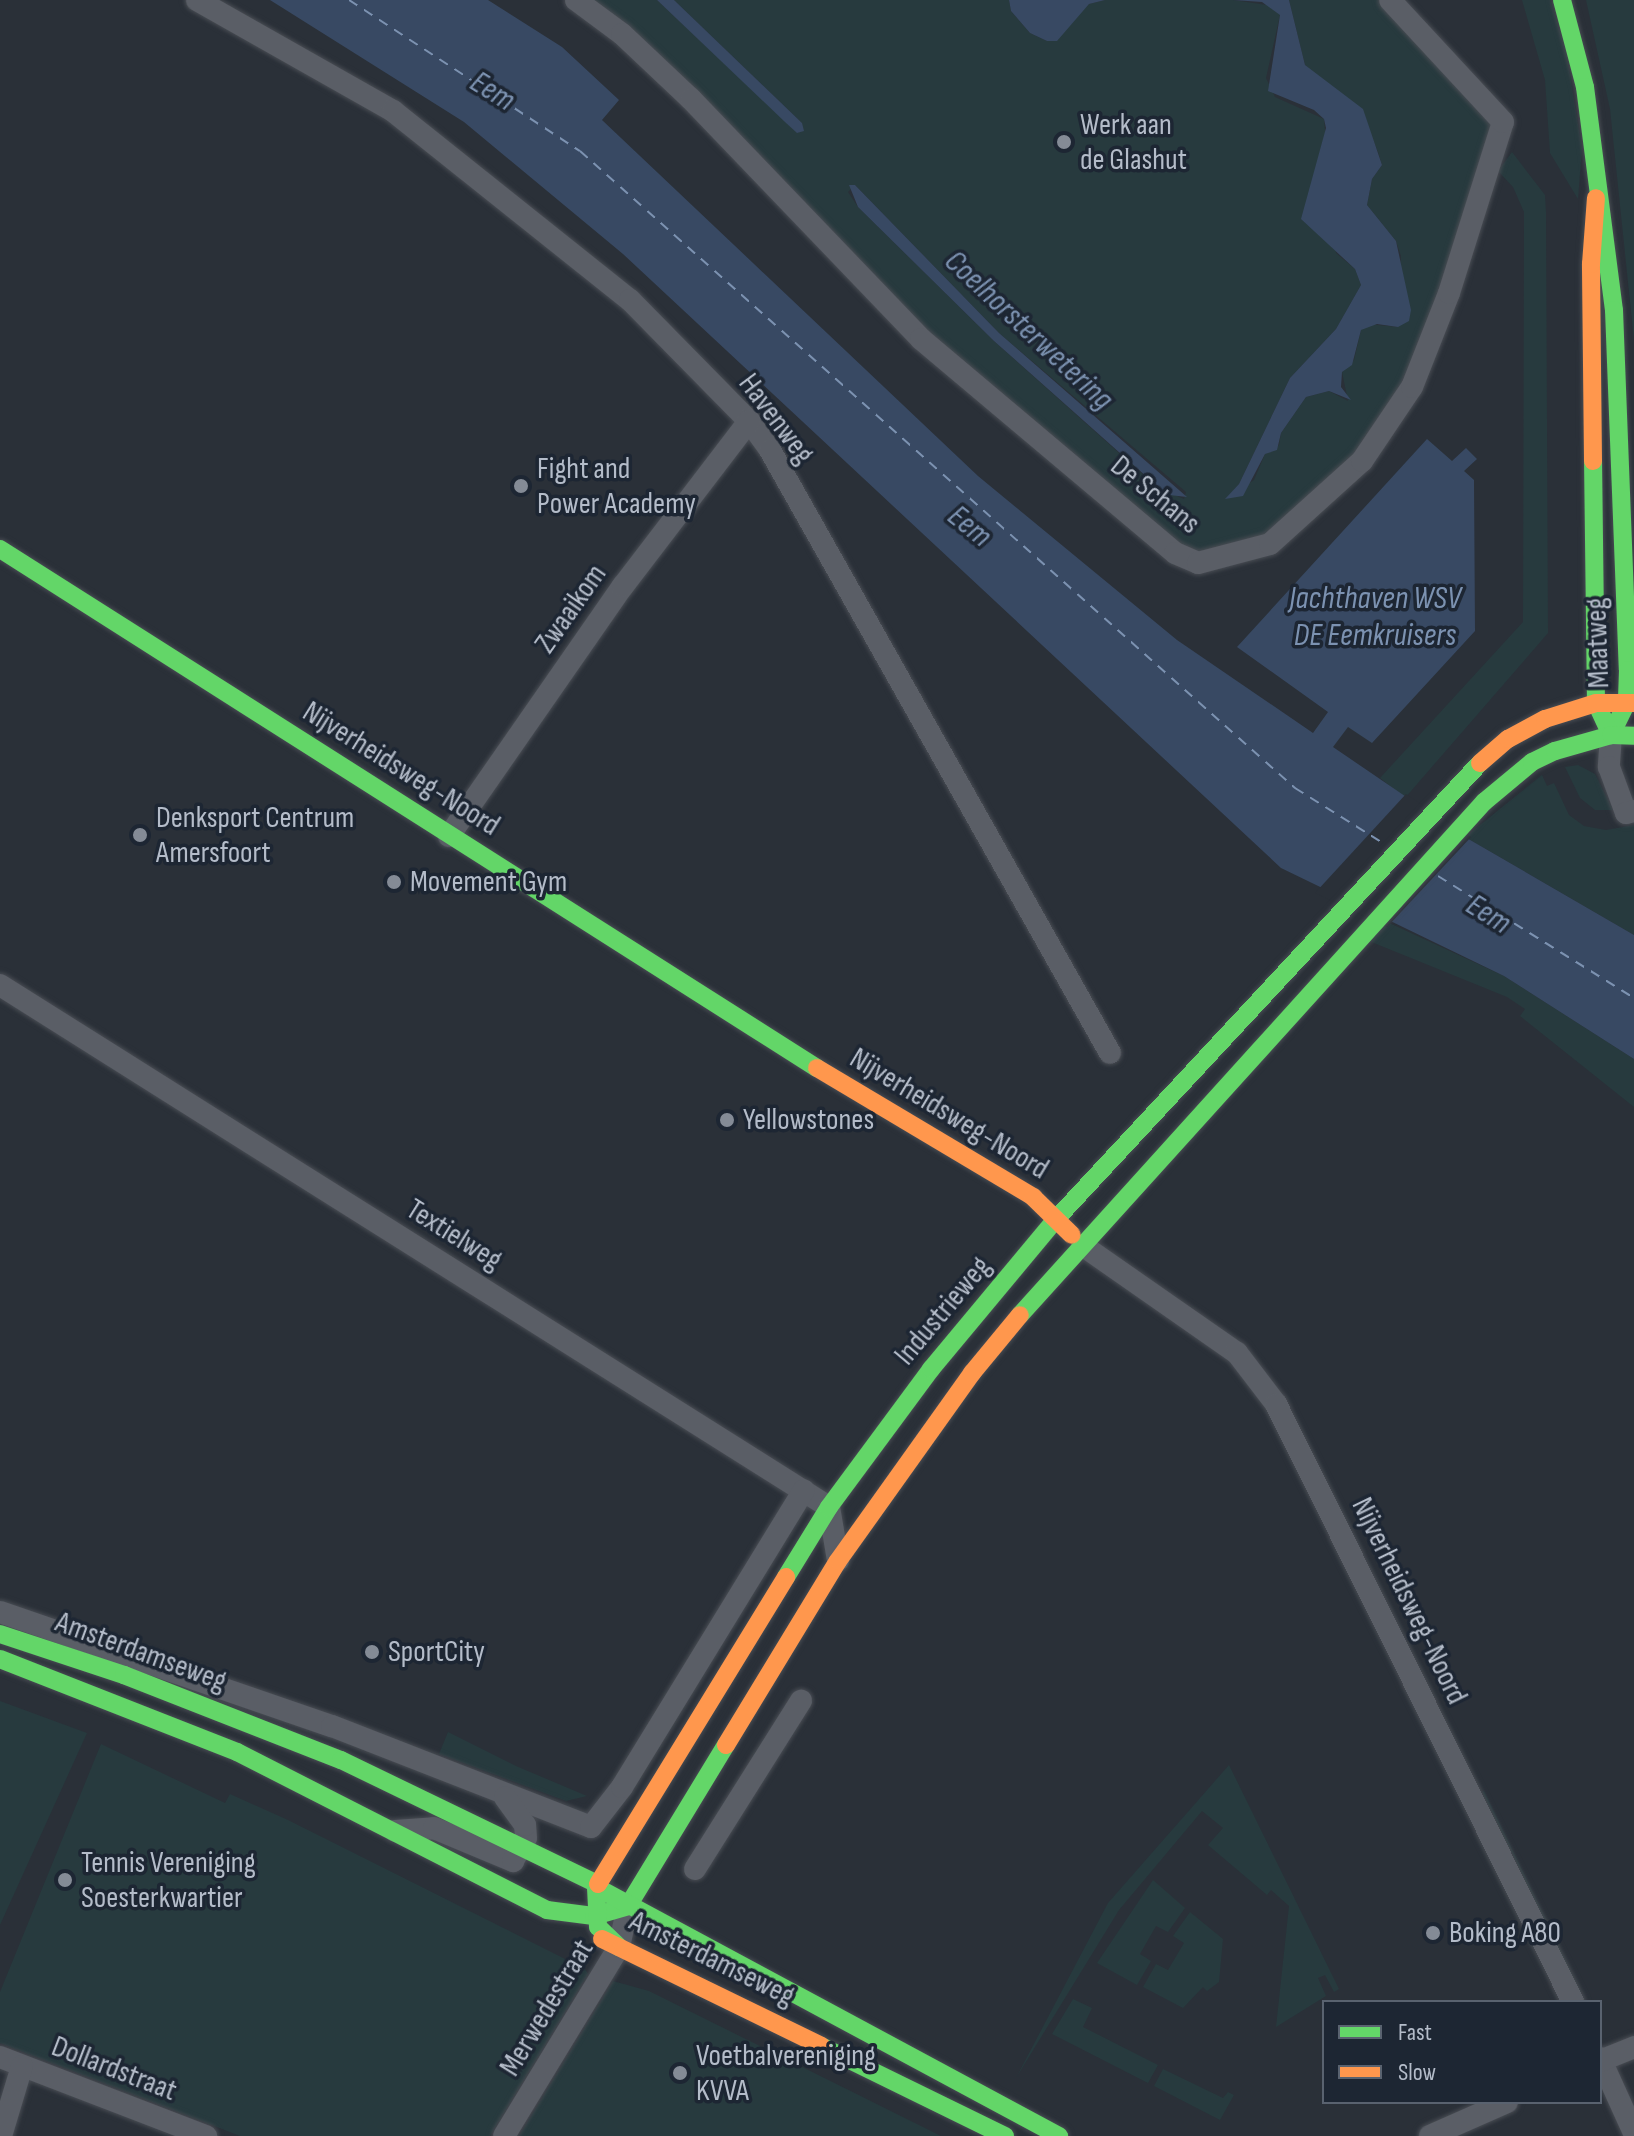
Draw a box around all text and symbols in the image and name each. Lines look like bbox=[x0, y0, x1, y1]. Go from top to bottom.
water label: Eem bbox=[463, 64, 521, 120]
place label: Werk aan de Glashut bbox=[1080, 107, 1187, 178]
marker: Werk aan de Glashut bbox=[1055, 133, 1073, 151]
water label: Coelhorsterwetering bbox=[936, 243, 1120, 419]
street label: Havenweg bbox=[730, 367, 822, 471]
street label: De Schans bbox=[1103, 448, 1207, 542]
place label: Fight and Power Academy bbox=[537, 451, 696, 522]
marker: Fight and Power Academy bbox=[512, 477, 530, 495]
water label: Eem bbox=[939, 498, 999, 556]
street label: Zwaaikom bbox=[528, 558, 614, 660]
water label: Jachthaven WSV DE Eemkruisers bbox=[1289, 581, 1461, 656]
street label: Maatweg bbox=[1578, 597, 1618, 689]
street label: Nijverheidsweg-Noord bbox=[296, 694, 506, 844]
place label: Denksport Centrum Amersfoort bbox=[156, 800, 354, 870]
marker: Denksport Centrum Amersfoort bbox=[131, 826, 149, 844]
place label: Movement Gym bbox=[410, 864, 567, 900]
marker: Movement Gym bbox=[385, 873, 403, 891]
water label: Eem bbox=[1459, 887, 1517, 943]
street label: Nijverheidsweg-Noord bbox=[843, 1041, 1055, 1187]
place label: Yellowstones bbox=[743, 1102, 874, 1138]
marker: Yellowstones bbox=[718, 1111, 736, 1129]
street label: Textielweg bbox=[399, 1192, 509, 1278]
street label: Industrieweg bbox=[887, 1249, 999, 1373]
street label: Nijverheidsweg-Noord bbox=[1343, 1492, 1475, 1710]
street label: Amsterdamseweg bbox=[51, 1604, 231, 1700]
place label: SportCity bbox=[388, 1634, 485, 1670]
marker: SportCity bbox=[363, 1643, 381, 1661]
place label: Tennis Vereniging Soesterkwartier bbox=[81, 1845, 256, 1916]
marker: Tennis Vereniging Soesterkwartier bbox=[56, 1871, 74, 1889]
street label: Amsterdamseweg bbox=[624, 1904, 800, 2014]
place label: Boking A80 bbox=[1449, 1915, 1561, 1951]
marker: Boking A80 bbox=[1424, 1924, 1442, 1942]
street label: Merwedestraat bbox=[492, 1933, 602, 2083]
legend bbox=[1322, 2000, 1602, 2104]
text: Fast bbox=[1398, 2018, 1432, 2047]
street label: Dollardstraat bbox=[46, 2029, 182, 2109]
place label: Voetbalvereniging KVVA bbox=[696, 2038, 876, 2108]
text: Slow bbox=[1398, 2058, 1436, 2087]
marker: Voetbalvereniging KVVA bbox=[671, 2064, 689, 2082]

